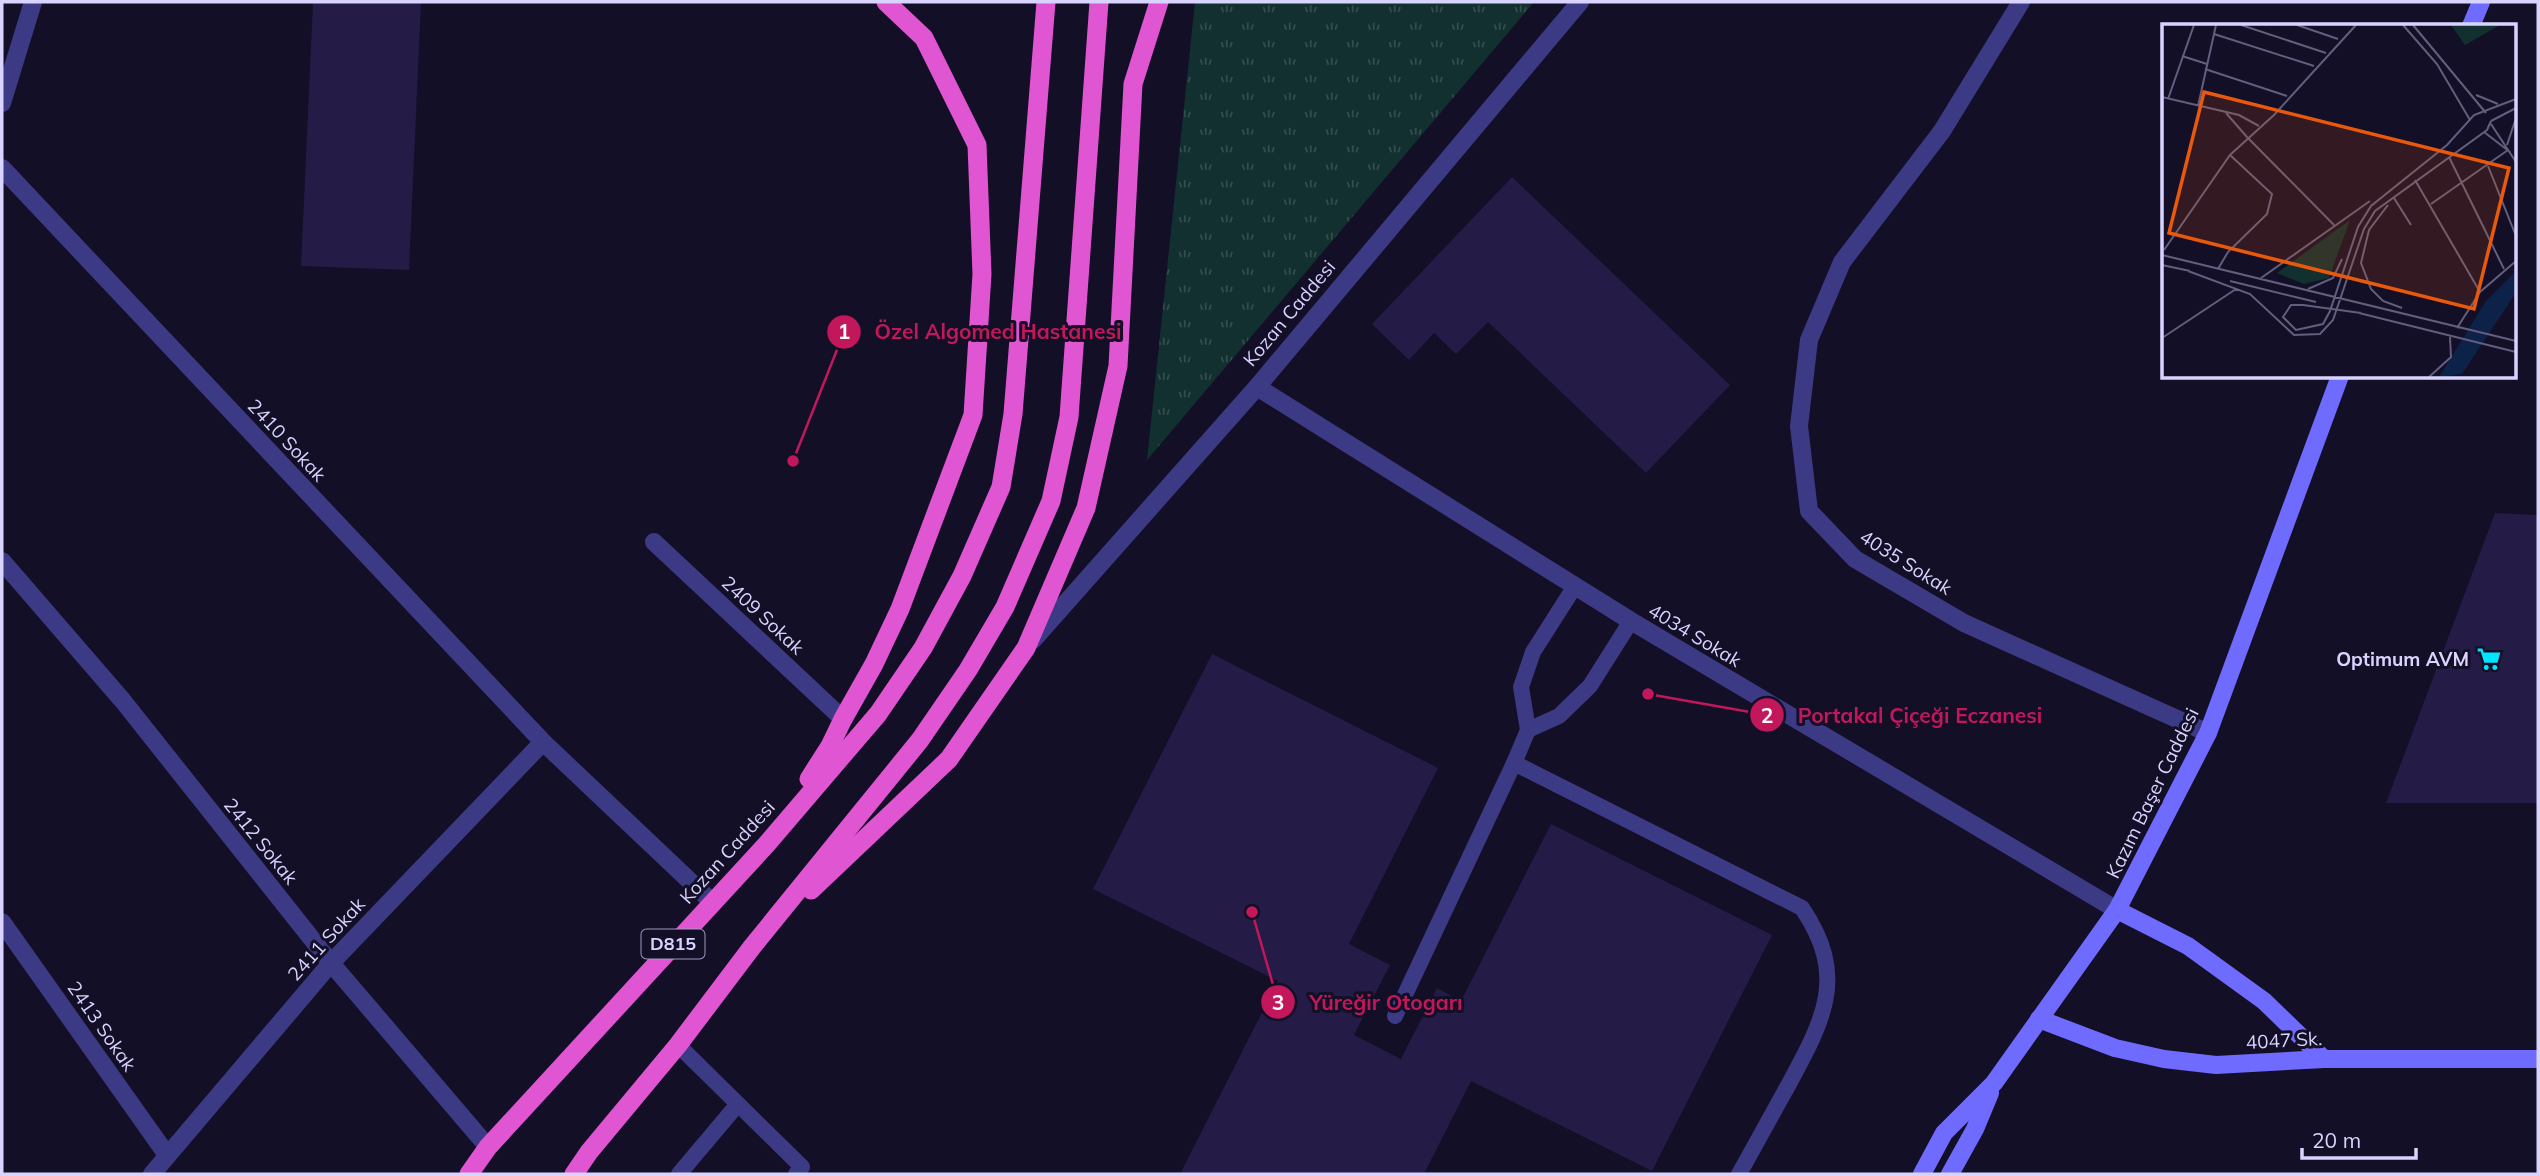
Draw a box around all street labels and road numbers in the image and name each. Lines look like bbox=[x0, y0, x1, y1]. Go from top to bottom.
street label: Kozan Caddesi bbox=[1238, 255, 1340, 371]
street label: 2410 Sokak bbox=[243, 394, 331, 486]
street label: 4035 Sokak bbox=[1855, 524, 1957, 600]
street label: 2409 Sokak bbox=[717, 571, 809, 659]
street label: 4034 Sokak bbox=[1644, 598, 1746, 672]
street label: Kazım Başer Caddesi bbox=[2100, 704, 2204, 882]
street label: 2412 Sokak bbox=[219, 793, 303, 889]
street label: Kozan Caddesi bbox=[674, 795, 780, 909]
street label: 2411 Sokak bbox=[282, 892, 370, 986]
road number: D815 bbox=[642, 930, 704, 959]
street label: 2413 Sokak bbox=[62, 976, 142, 1076]
street label: 4047 Sk. bbox=[2245, 1026, 2323, 1054]

